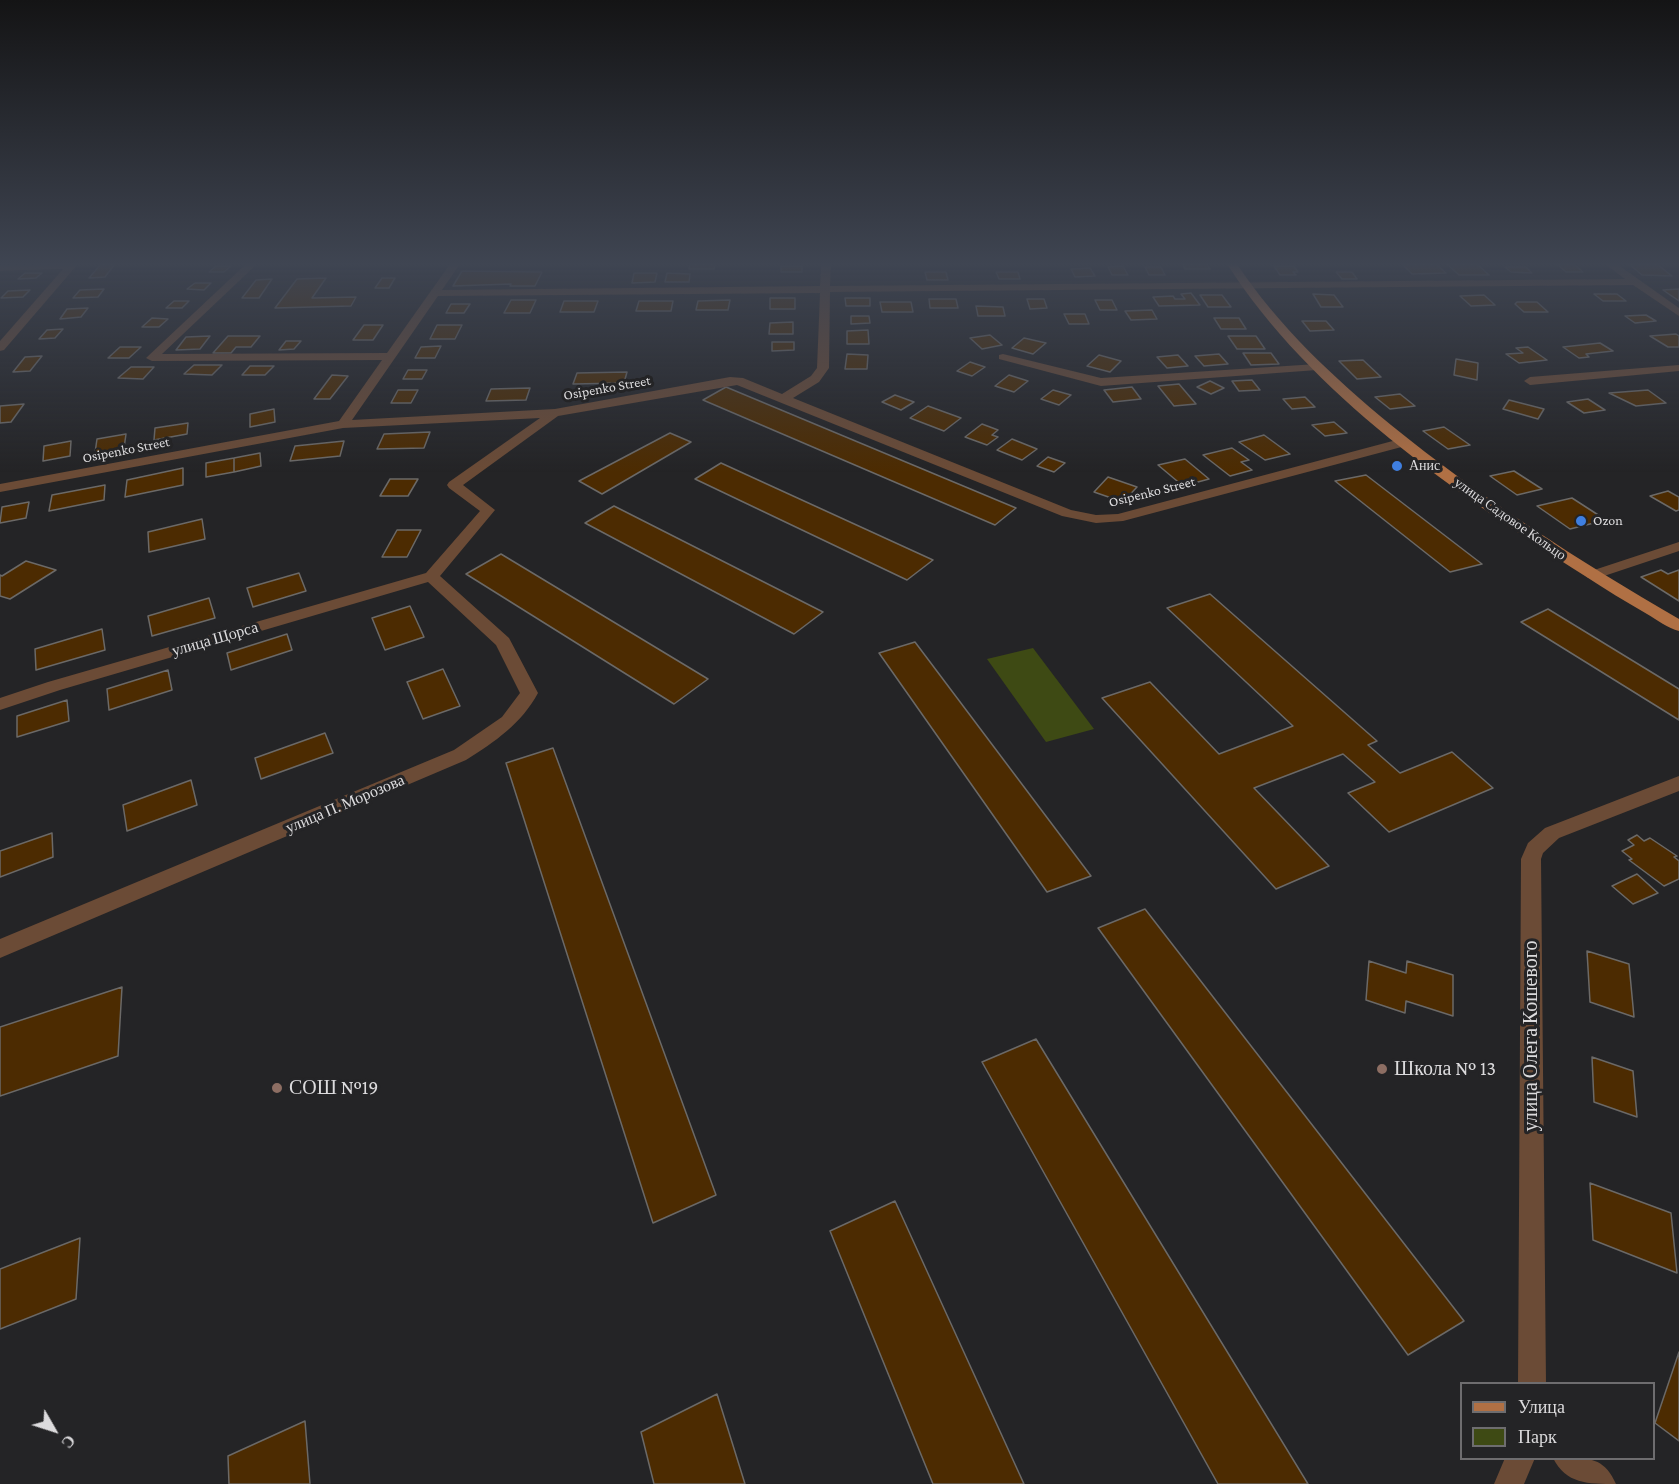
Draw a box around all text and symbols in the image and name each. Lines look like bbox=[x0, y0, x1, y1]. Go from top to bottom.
street label: Osipenko Street bbox=[562, 372, 652, 404]
street label: Osipenko Street bbox=[81, 433, 171, 467]
place label: Анис bbox=[1409, 458, 1440, 474]
marker: Анис bbox=[1390, 459, 1404, 473]
street label: Osipenko Street bbox=[1107, 473, 1197, 511]
street label: улица Садовое Кольцо bbox=[1451, 474, 1569, 564]
place label: Ozon bbox=[1593, 513, 1623, 529]
marker: Ozon bbox=[1574, 514, 1588, 528]
street label: улица Щорса bbox=[170, 617, 260, 661]
street label: улица П. Морозова bbox=[283, 770, 407, 838]
street label: улица Олега Кошевого bbox=[1519, 941, 1543, 1131]
place label: Школа № 13 bbox=[1394, 1057, 1496, 1081]
marker: Школа № 13 bbox=[1375, 1062, 1389, 1076]
place label: СОШ №19 bbox=[289, 1076, 378, 1100]
marker: СОШ №19 bbox=[270, 1081, 284, 1095]
legend bbox=[1460, 1382, 1655, 1460]
text: Улица bbox=[1518, 1397, 1565, 1417]
north arrow bbox=[24, 1400, 84, 1460]
text: Парк bbox=[1518, 1427, 1557, 1447]
text: С bbox=[58, 1432, 79, 1451]

